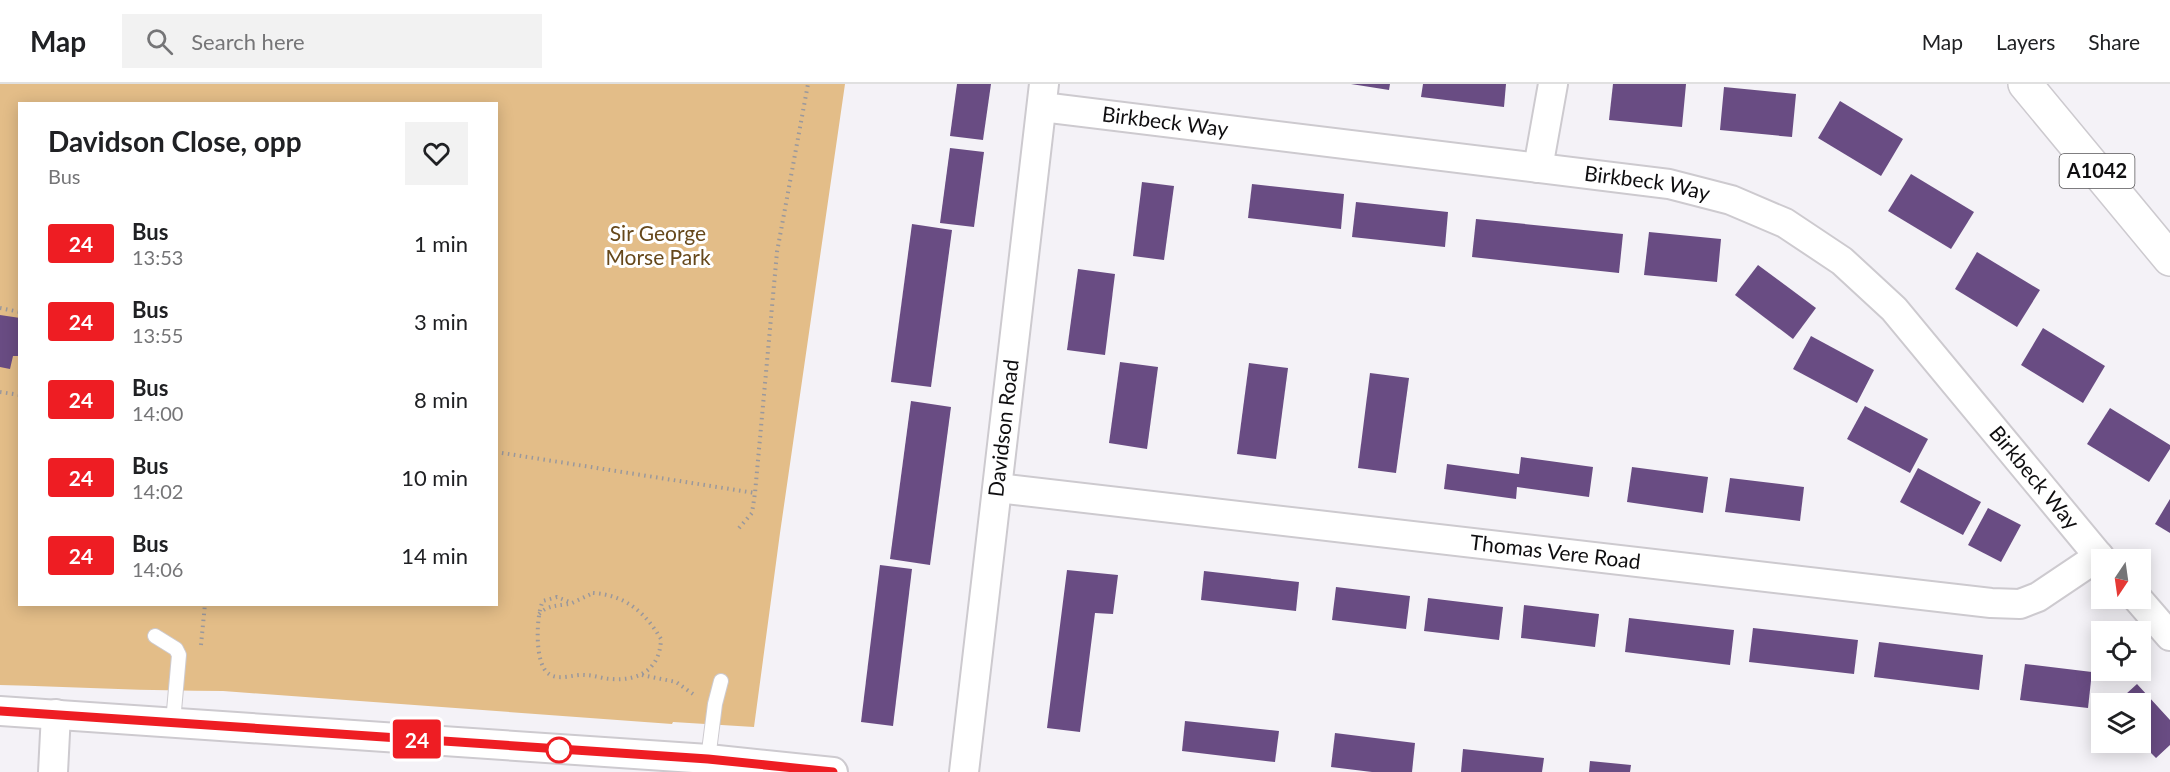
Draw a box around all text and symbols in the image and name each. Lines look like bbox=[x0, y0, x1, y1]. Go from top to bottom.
search box bbox=[122, 14, 542, 68]
text: Map bbox=[30, 24, 86, 58]
icon: search bbox=[143, 25, 176, 58]
text: Search here bbox=[191, 28, 305, 55]
text: Map bbox=[1922, 29, 1963, 54]
text: Layers bbox=[1996, 29, 2055, 54]
text: Share bbox=[2088, 29, 2140, 54]
street label: Birkbeck Way bbox=[1101, 100, 1230, 141]
button: heart bbox=[405, 122, 468, 185]
text: Davidson Close, opp bbox=[48, 124, 302, 158]
road number: A1042 bbox=[2060, 154, 2134, 188]
street label: Birkbeck Way bbox=[1583, 160, 1713, 205]
text: Bus bbox=[48, 164, 81, 188]
text: Bus bbox=[132, 218, 168, 245]
park label: Sir George Morse Park bbox=[605, 220, 711, 269]
text: 1 min bbox=[414, 230, 468, 257]
text: 24 bbox=[69, 231, 93, 256]
text: 13:53 bbox=[132, 245, 183, 269]
text: Bus bbox=[132, 296, 168, 323]
text: 3 min bbox=[414, 308, 468, 335]
text: 24 bbox=[69, 309, 93, 334]
text: 13:55 bbox=[132, 323, 183, 347]
street label: Davidson Road bbox=[982, 358, 1023, 498]
text: Bus bbox=[132, 374, 168, 401]
text: 8 min bbox=[414, 386, 468, 413]
text: 24 bbox=[69, 387, 93, 412]
text: 14:00 bbox=[132, 401, 183, 425]
street label: Birkbeck Way bbox=[1985, 420, 2085, 534]
text: Bus bbox=[132, 452, 168, 479]
text: 10 min bbox=[401, 464, 468, 491]
text: 24 bbox=[69, 465, 93, 490]
text: 14:02 bbox=[132, 479, 183, 503]
street label: Thomas Vere Road bbox=[1469, 529, 1642, 573]
text: Bus bbox=[132, 530, 168, 557]
text: 14 min bbox=[401, 542, 468, 569]
text: 24 bbox=[69, 543, 93, 568]
north arrow bbox=[2091, 549, 2151, 609]
map controls bbox=[2091, 549, 2151, 753]
text: 14:06 bbox=[132, 557, 183, 581]
button: locate bbox=[2091, 621, 2151, 681]
button: layers bbox=[2091, 693, 2151, 753]
line badge: 24 bbox=[390, 720, 444, 758]
text: 24 bbox=[405, 727, 429, 752]
unlabelled marker bbox=[546, 737, 572, 763]

